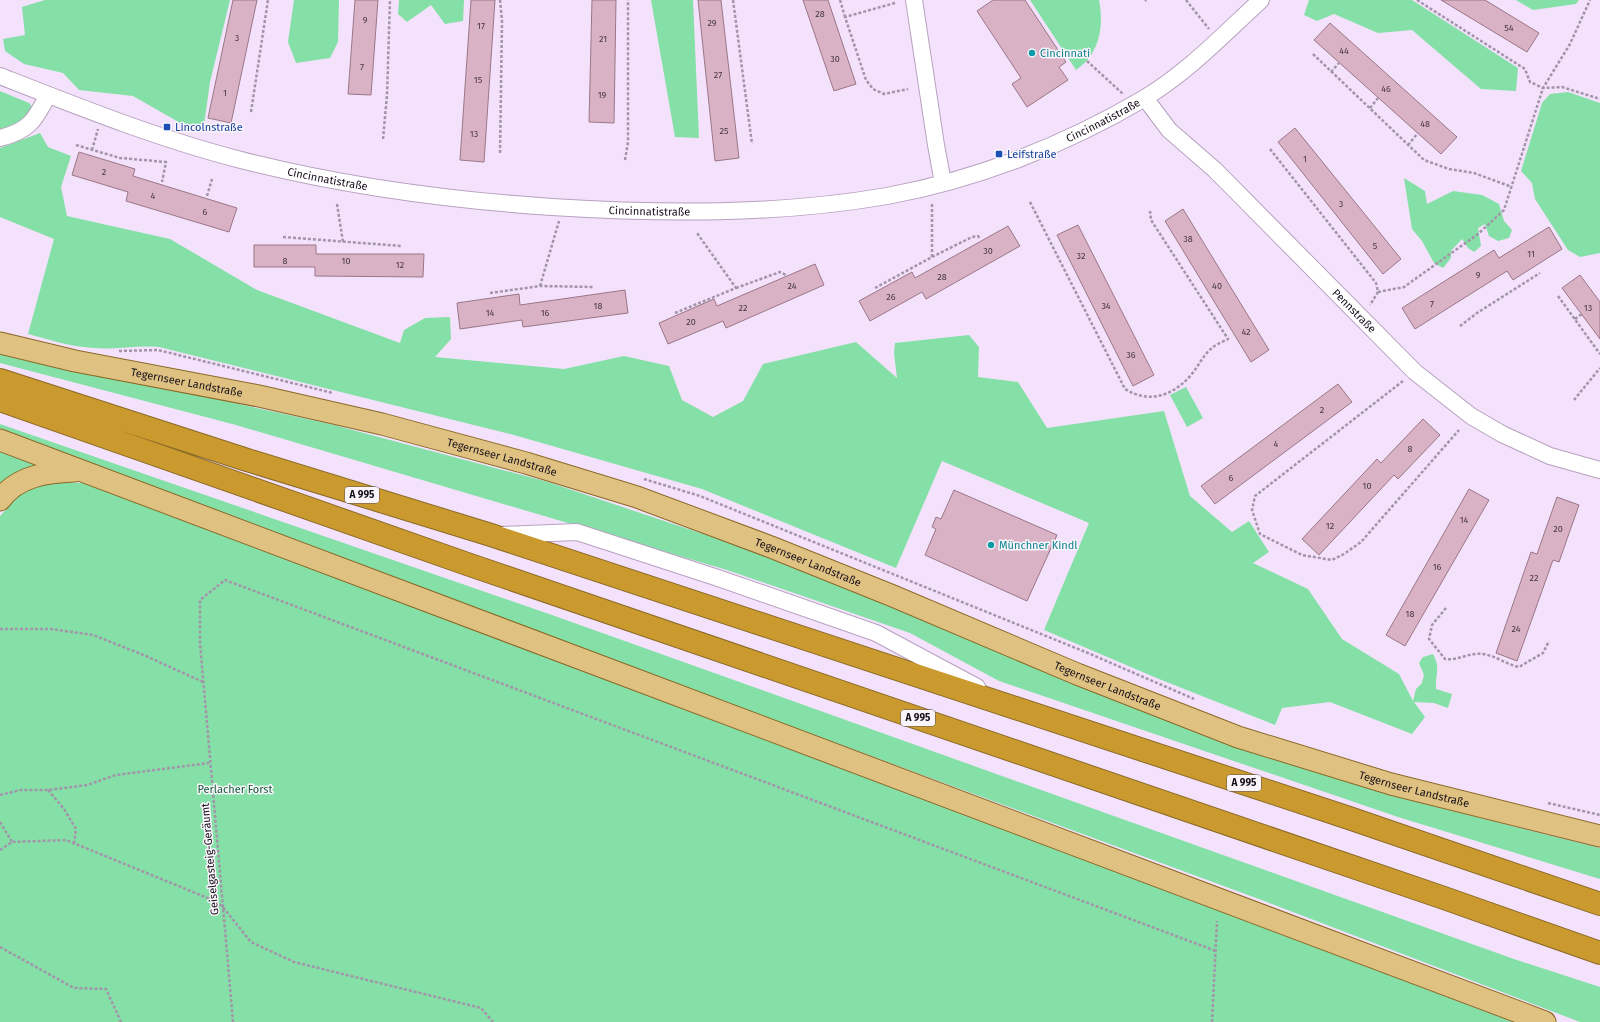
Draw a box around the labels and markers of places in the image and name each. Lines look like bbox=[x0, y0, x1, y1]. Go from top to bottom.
place label: Cincinnati bbox=[1040, 47, 1090, 60]
marker: Cincinnati bbox=[1027, 48, 1037, 58]
place label: Lincolnstraße bbox=[175, 121, 243, 134]
marker: Lincolnstraße bbox=[162, 122, 172, 132]
place label: Leifstraße bbox=[1007, 148, 1056, 161]
marker: Leifstraße bbox=[994, 149, 1004, 159]
place label: Münchner Kindl bbox=[999, 539, 1078, 552]
marker: Münchner Kindl bbox=[986, 540, 996, 550]

